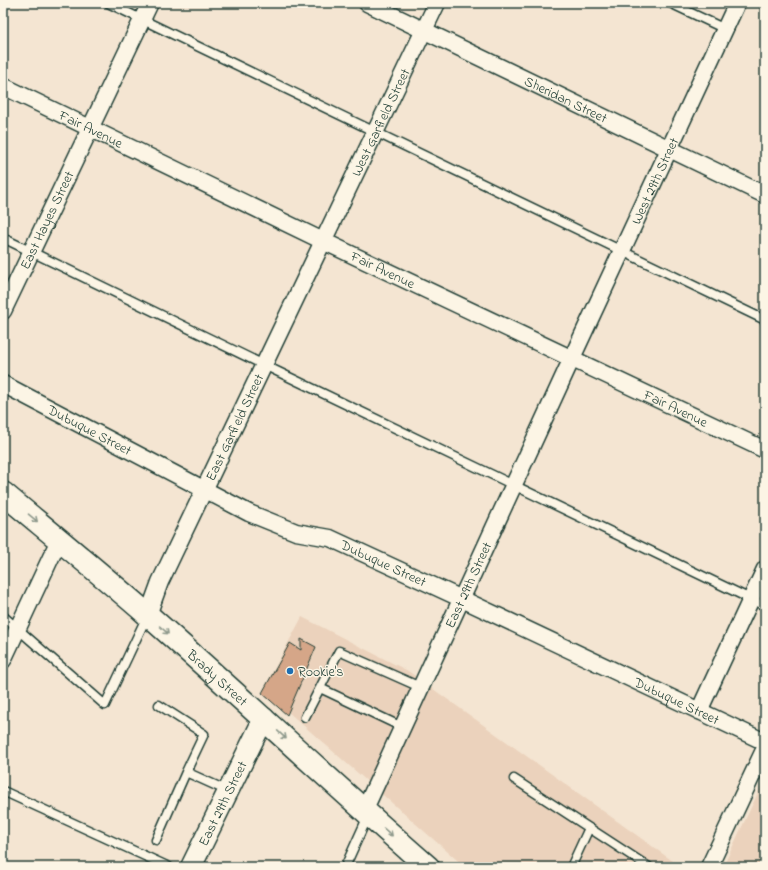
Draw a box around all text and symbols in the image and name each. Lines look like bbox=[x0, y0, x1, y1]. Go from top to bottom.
street label: West Garfield Street bbox=[347, 65, 416, 180]
street label: Sheridan Street bbox=[520, 71, 611, 130]
street label: Fair Avenue bbox=[54, 105, 127, 155]
street label: West 29th Street bbox=[626, 134, 685, 228]
street label: East Hayes Street bbox=[15, 167, 81, 273]
street label: Fair Avenue bbox=[346, 246, 419, 295]
street label: East Garfield Street bbox=[201, 370, 270, 485]
street label: Fair Avenue bbox=[639, 385, 712, 434]
street label: Dubuque Street bbox=[42, 400, 135, 462]
one-way arrow bbox=[28, 514, 38, 523]
street label: Dubuque Street bbox=[336, 535, 430, 593]
street label: East 29th Street bbox=[440, 539, 498, 632]
one-way arrow bbox=[159, 625, 169, 634]
street label: Brady Street bbox=[181, 645, 252, 712]
place label: Rookie's bbox=[298, 662, 343, 683]
marker: Rookie's bbox=[285, 666, 295, 676]
street label: Dubuque Street bbox=[629, 672, 723, 731]
one-way arrow bbox=[277, 730, 287, 740]
street label: East 29th Street bbox=[194, 757, 254, 850]
one-way arrow bbox=[383, 828, 393, 837]

